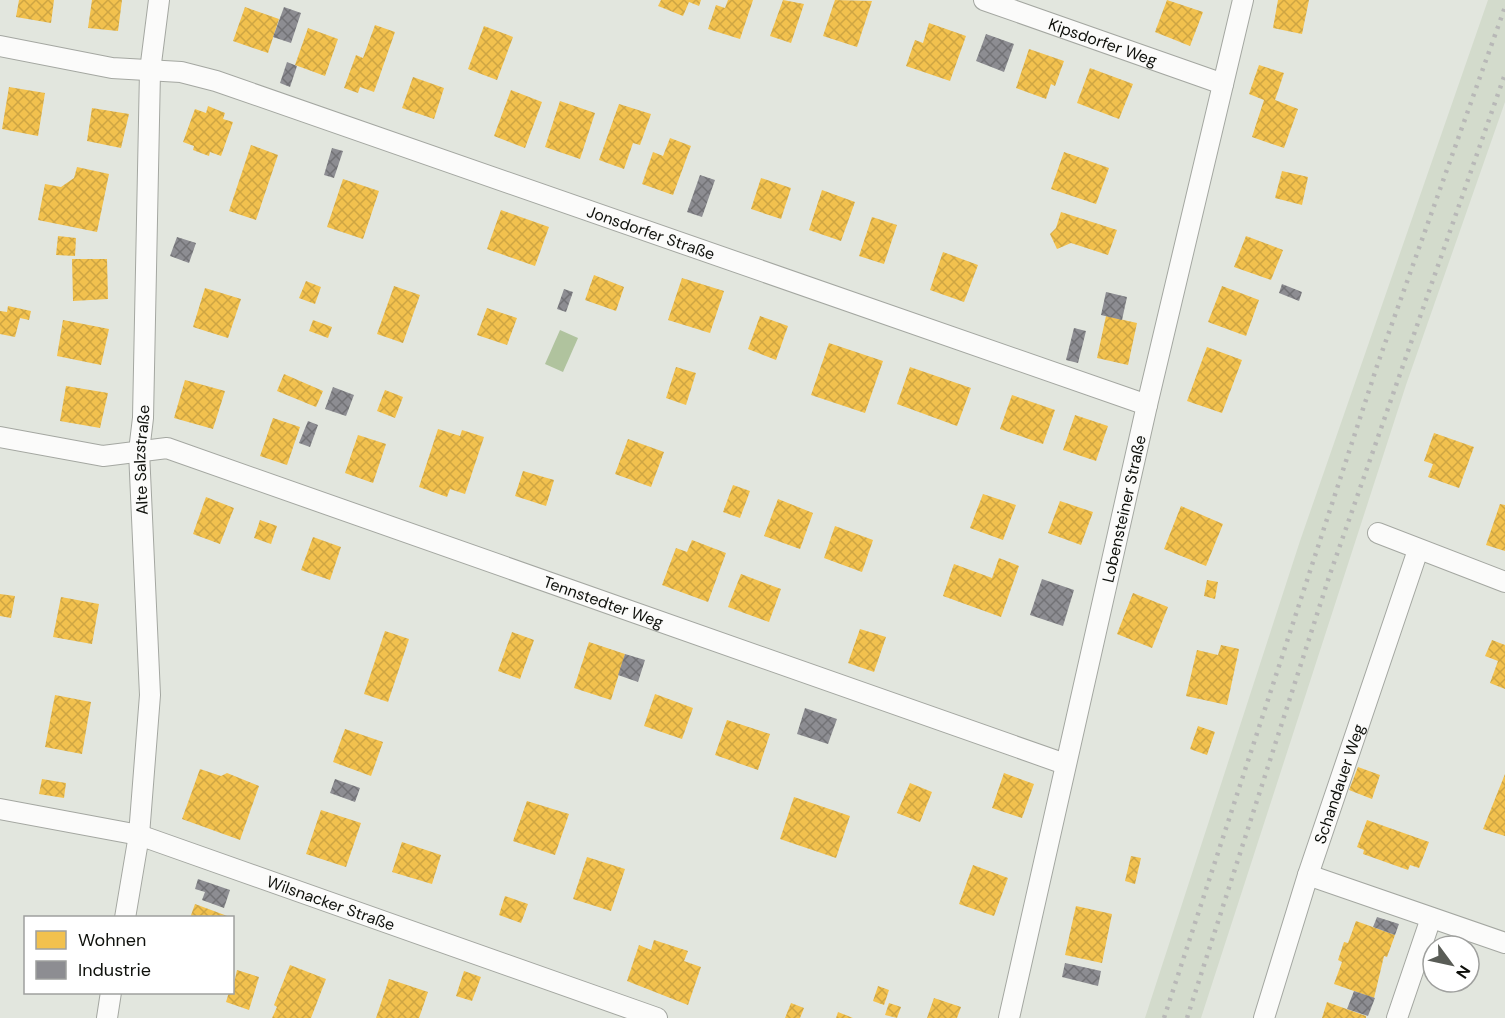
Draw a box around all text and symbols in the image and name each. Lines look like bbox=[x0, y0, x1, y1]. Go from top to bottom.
street label: Kipsdorfer Weg bbox=[1046, 13, 1160, 71]
street label: Jonsdorfer Straße bbox=[584, 200, 718, 264]
street label: Alte Salzstraße bbox=[128, 405, 154, 516]
street label: Lobensteiner Straße bbox=[1097, 433, 1150, 585]
street label: Tennstedter Weg bbox=[541, 571, 666, 632]
street label: Schandauer Weg bbox=[1309, 721, 1369, 846]
street label: Wilsnacker Straße bbox=[264, 871, 398, 935]
legend bbox=[24, 916, 234, 994]
text: Wohnen bbox=[78, 928, 146, 952]
north arrow bbox=[1421, 934, 1481, 994]
text: Industrie bbox=[78, 958, 151, 982]
text: N bbox=[1451, 961, 1475, 983]

